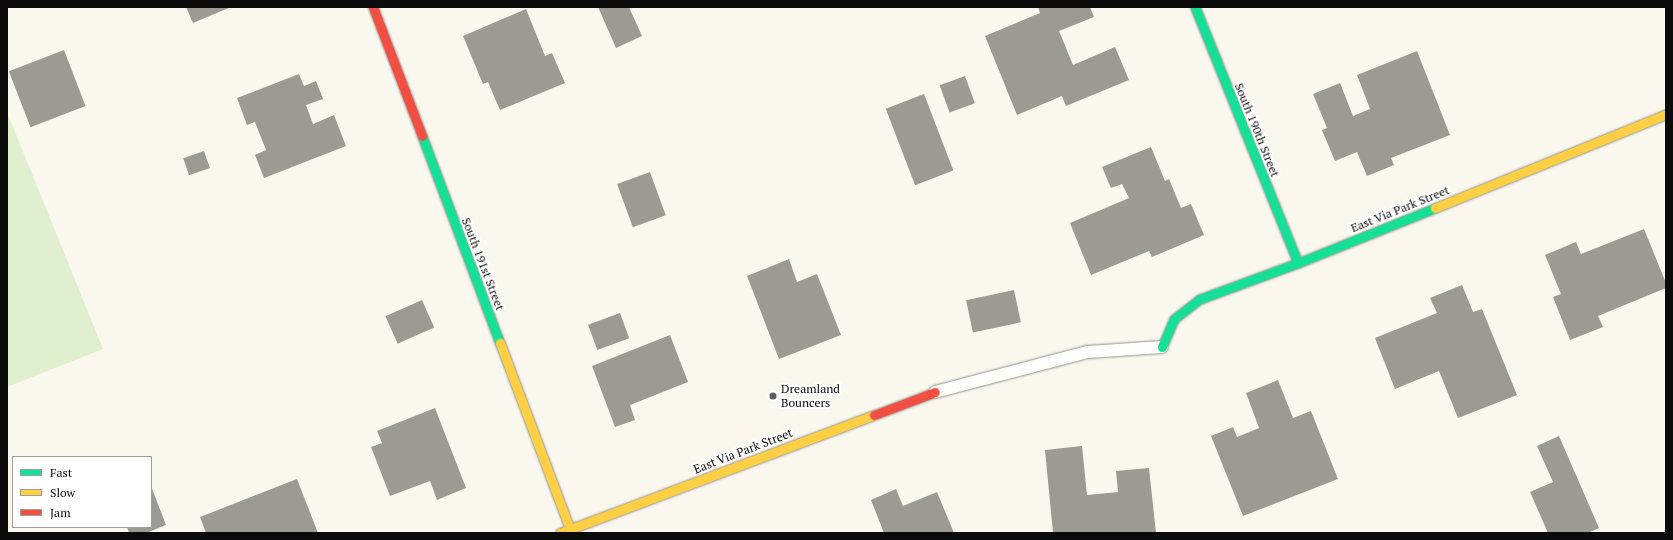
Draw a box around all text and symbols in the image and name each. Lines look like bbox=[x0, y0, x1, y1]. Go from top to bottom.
street label: South 190th Street bbox=[1232, 81, 1282, 179]
street label: East Via Park Street bbox=[1348, 183, 1452, 235]
street label: South 191st Street bbox=[459, 216, 507, 312]
place label: Dreamland Bouncers bbox=[781, 382, 840, 410]
marker: Dreamland Bouncers bbox=[768, 391, 778, 401]
street label: East Via Park Street bbox=[691, 425, 795, 477]
legend bbox=[12, 456, 152, 528]
text: Fast bbox=[50, 465, 72, 480]
text: Slow bbox=[50, 485, 75, 500]
text: Jam bbox=[50, 505, 71, 520]

